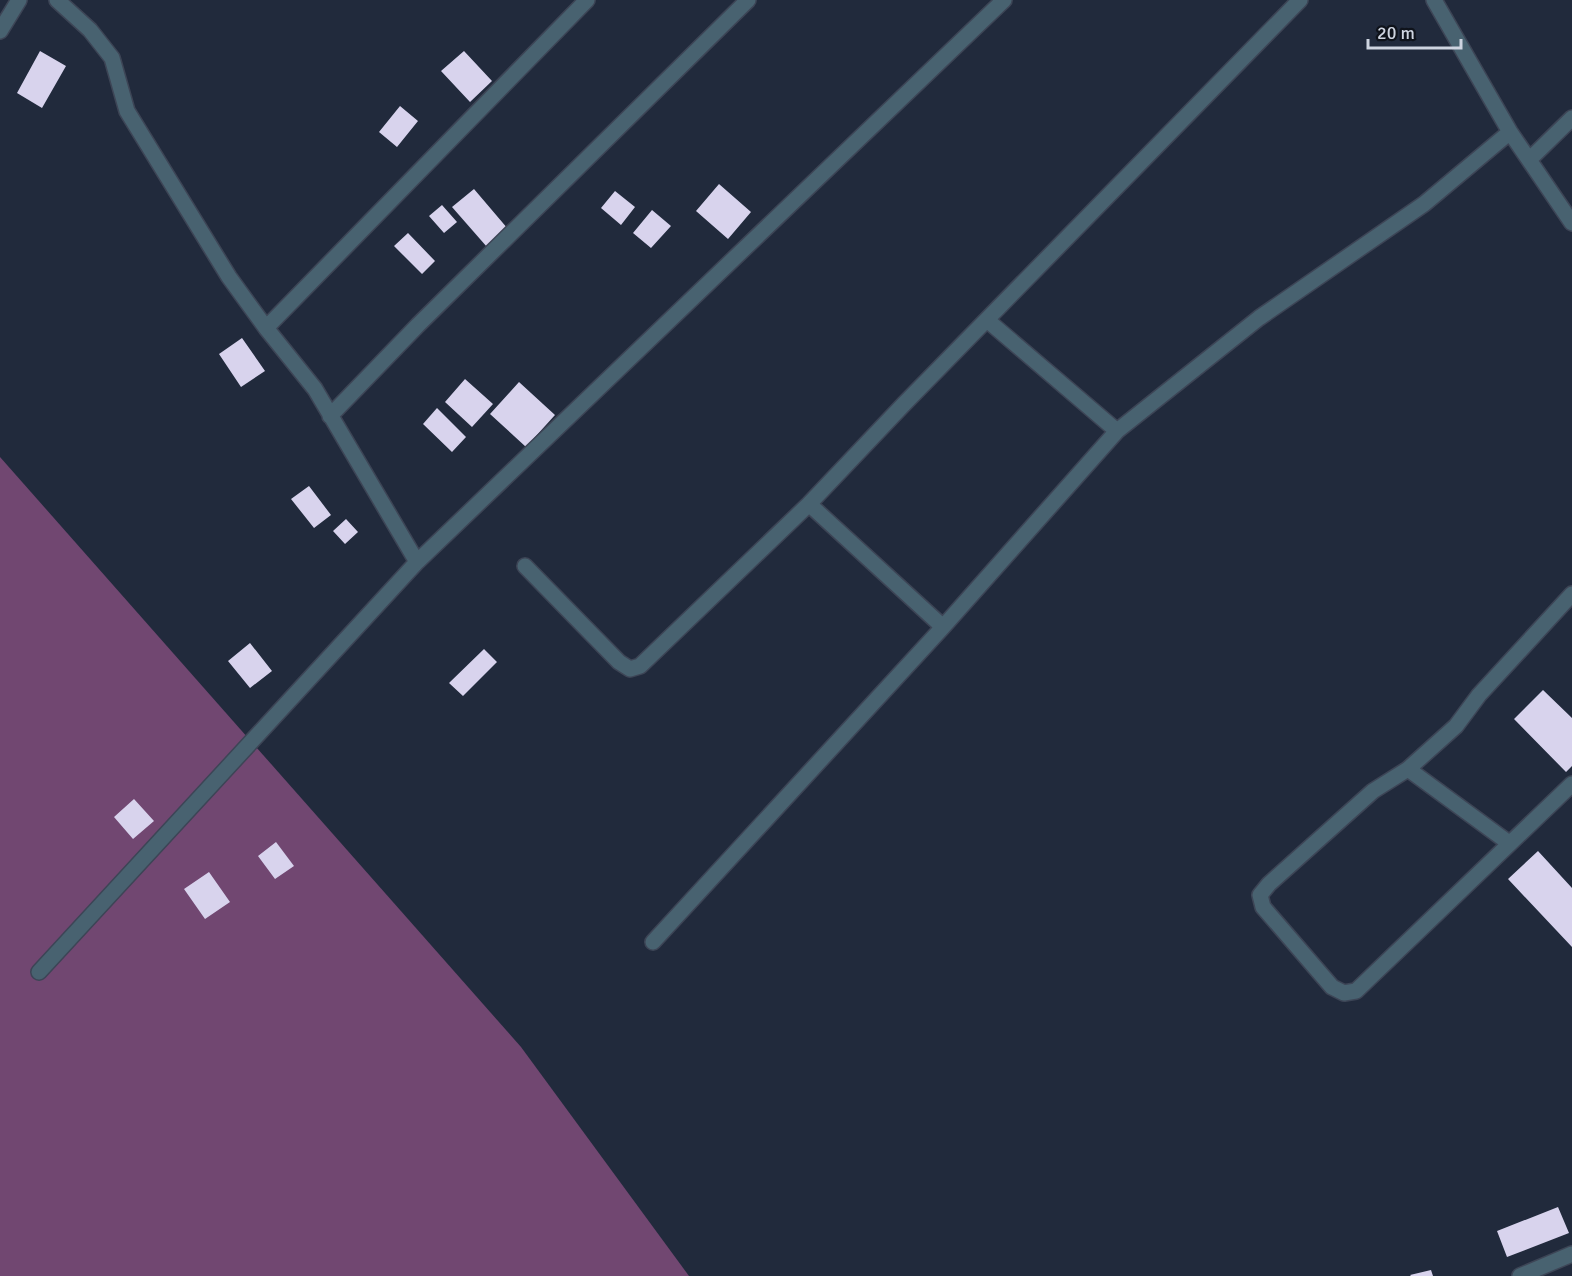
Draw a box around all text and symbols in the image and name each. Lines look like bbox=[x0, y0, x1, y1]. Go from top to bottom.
scale bar bbox=[1368, 12, 1461, 50]
text: 20 m bbox=[1377, 22, 1415, 44]

